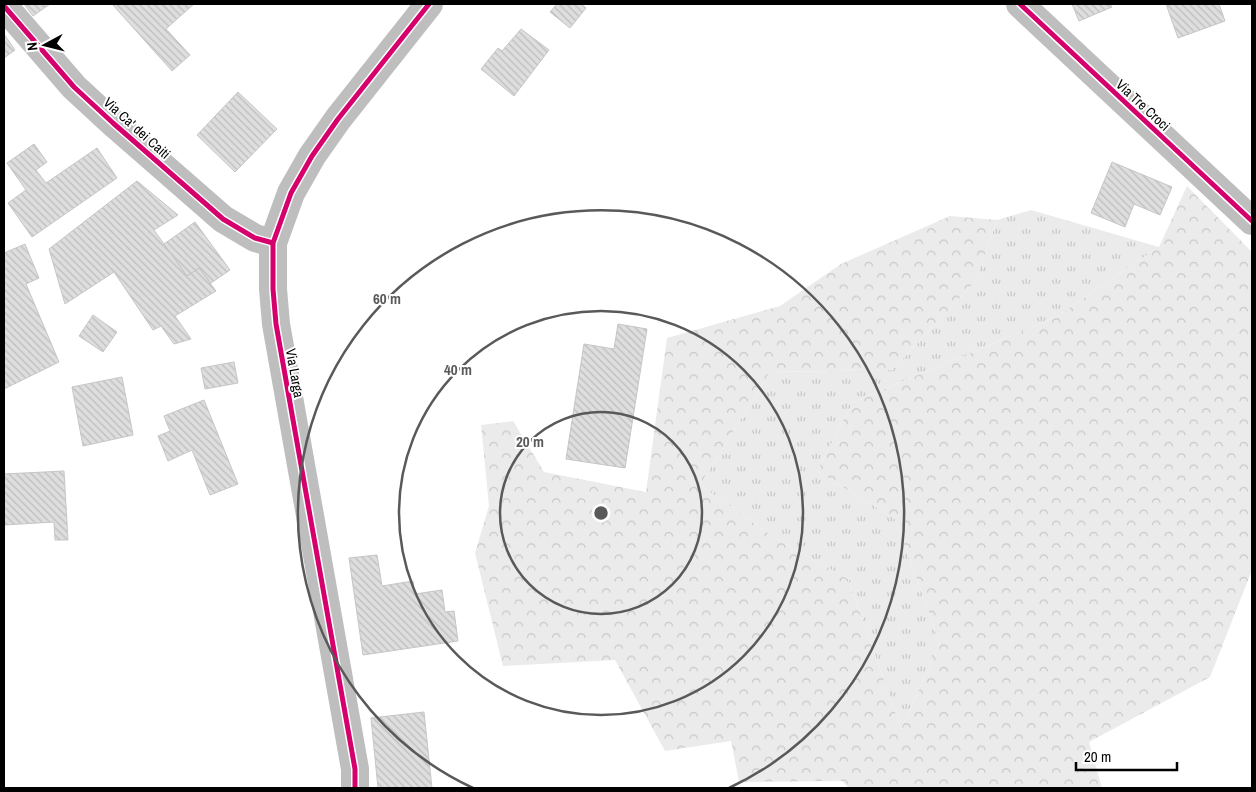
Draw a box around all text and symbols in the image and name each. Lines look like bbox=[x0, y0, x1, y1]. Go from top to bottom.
north arrow bbox=[20, 20, 70, 70]
text: N bbox=[23, 41, 42, 52]
street label: Via Tre Croci bbox=[1112, 75, 1174, 135]
street label: Via Ca' dei Caiti bbox=[100, 93, 174, 163]
text: 60 m bbox=[373, 288, 401, 309]
street label: Via Larga bbox=[282, 347, 308, 400]
text: 40 m bbox=[444, 359, 472, 380]
text: 20 m bbox=[516, 431, 544, 452]
centre of rings bbox=[592, 504, 610, 522]
scale bar bbox=[1076, 740, 1177, 772]
text: 20 m bbox=[1084, 746, 1111, 767]

